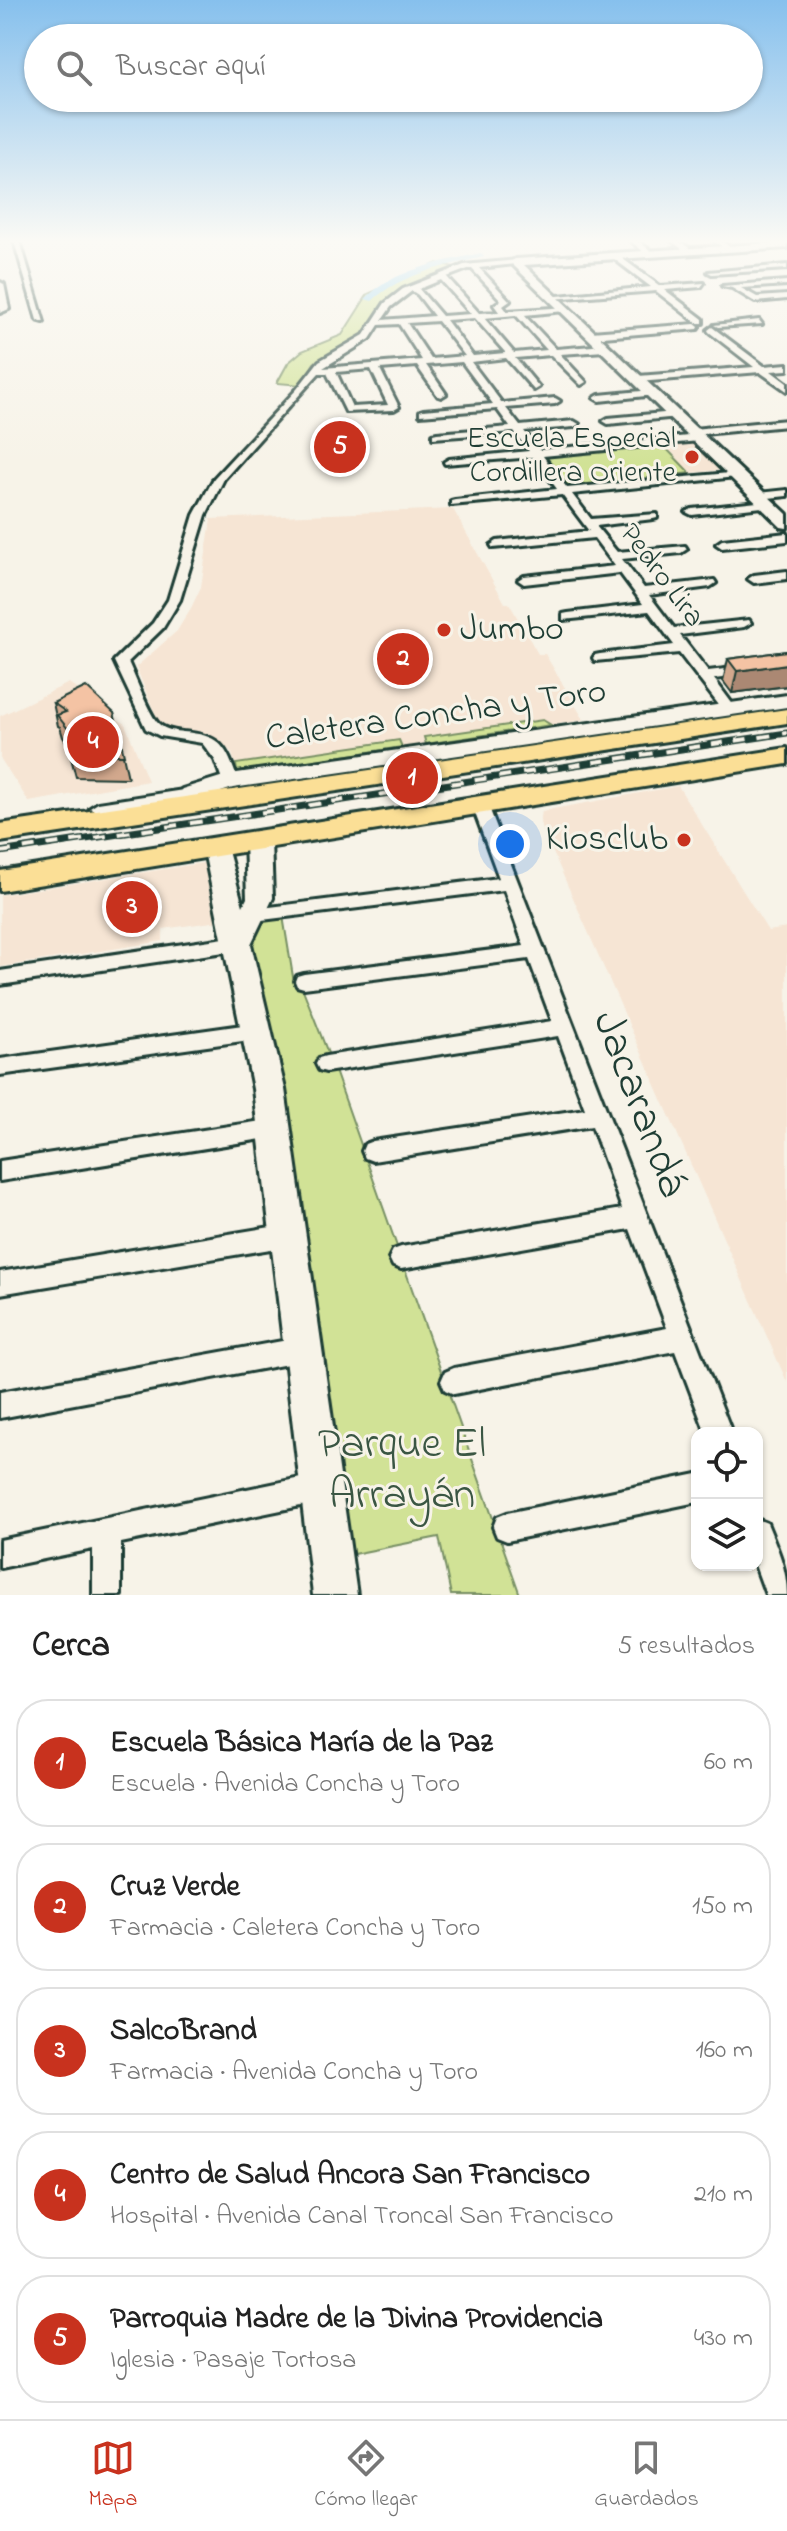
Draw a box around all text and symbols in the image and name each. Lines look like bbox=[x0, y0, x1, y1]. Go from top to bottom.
search box bbox=[24, 24, 763, 112]
icon: search bbox=[52, 46, 96, 90]
text: Buscar aquí bbox=[116, 46, 266, 90]
pin: 5 bbox=[314, 417, 366, 477]
place label: Escuela Especial Cordillera Oriente bbox=[467, 418, 677, 496]
marker: Escuela Especial Cordillera Oriente bbox=[683, 448, 701, 466]
street label: Pedro Lira bbox=[607, 515, 715, 637]
place label: Jumbo bbox=[460, 604, 564, 657]
marker: Jumbo bbox=[435, 621, 453, 639]
pin: 2 bbox=[377, 629, 429, 689]
street label: Caletera Concha y Toro bbox=[262, 666, 610, 766]
pin: 4 bbox=[67, 712, 119, 772]
pin: 1 bbox=[386, 748, 438, 808]
place label: Kiosclub bbox=[545, 814, 668, 867]
your location bbox=[490, 824, 530, 864]
marker: Kiosclub bbox=[675, 831, 693, 849]
pin: 3 bbox=[106, 877, 158, 937]
street label: Jacarandá bbox=[574, 1002, 704, 1206]
park label: Parque El Arrayán bbox=[318, 1413, 486, 1528]
map controls bbox=[691, 1427, 763, 1571]
button: locate bbox=[691, 1427, 763, 1499]
button: layers bbox=[691, 1499, 763, 1571]
text: Cerca bbox=[32, 1622, 110, 1672]
text: 5 resultados bbox=[617, 1628, 755, 1666]
text: Escuela Básica María de la Paz bbox=[110, 1722, 493, 1766]
text: 1 bbox=[56, 1744, 64, 1782]
text: 60 m bbox=[704, 1744, 753, 1782]
text: Escuela · Avenida Concha y Toro bbox=[110, 1766, 460, 1804]
text: Cruz Verde bbox=[110, 1866, 240, 1910]
text: 2 bbox=[54, 1888, 66, 1926]
text: 150 m bbox=[692, 1888, 753, 1926]
text: Farmacia · Caletera Concha y Toro bbox=[110, 1910, 480, 1948]
text: SalcoBrand bbox=[110, 2010, 257, 2054]
text: 3 bbox=[55, 2032, 65, 2070]
text: 160 m bbox=[695, 2032, 753, 2070]
text: Farmacia · Avenida Concha y Toro bbox=[110, 2054, 478, 2092]
text: Centro de Salud Ancora San Francisco bbox=[110, 2154, 590, 2198]
text: 4 bbox=[55, 2176, 65, 2214]
text: 210 m bbox=[694, 2176, 753, 2214]
text: Hospital · Avenida Canal Troncal San Francisco bbox=[110, 2198, 614, 2236]
text: Parroquia Madre de la Divina Providencia bbox=[110, 2298, 603, 2342]
text: 5 bbox=[53, 2320, 67, 2358]
text: 430 m bbox=[694, 2320, 753, 2358]
text: Iglesia · Pasaje Tortosa bbox=[110, 2342, 356, 2380]
tab: Mapa bbox=[88, 2436, 137, 2516]
tab: Cómo llegar bbox=[314, 2436, 418, 2516]
tab: Guardados bbox=[594, 2436, 699, 2516]

